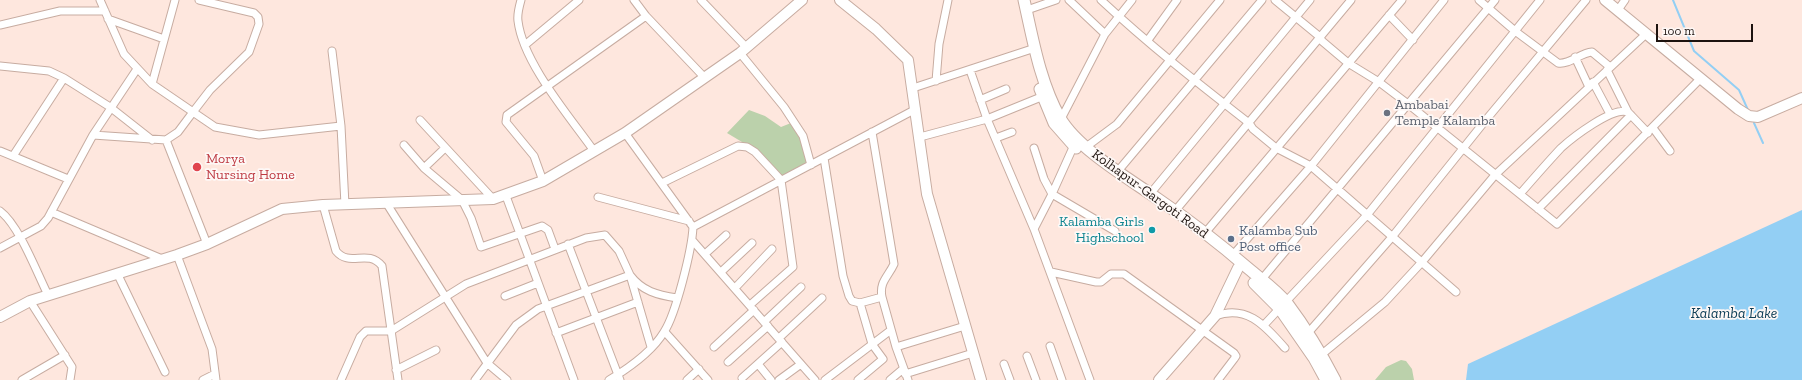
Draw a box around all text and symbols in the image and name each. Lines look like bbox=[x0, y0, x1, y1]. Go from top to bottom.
scale bar bbox=[1658, 16, 1755, 42]
text: 100 m bbox=[1663, 24, 1695, 38]
place label: Ambabai Temple Kalamba bbox=[1395, 97, 1495, 130]
marker: Ambabai Temple Kalamba bbox=[1382, 108, 1392, 118]
street label: Kolhapur-Gargoti Road bbox=[1088, 146, 1212, 242]
place label: Morya Nursing Home bbox=[206, 151, 295, 184]
marker: Morya Nursing Home bbox=[191, 161, 203, 173]
place label: Kalamba Girls Highschool bbox=[1059, 214, 1144, 246]
place label: Kalamba Sub Post office bbox=[1239, 223, 1318, 256]
marker: Kalamba Girls Highschool bbox=[1147, 225, 1157, 235]
marker: Kalamba Sub Post office bbox=[1226, 234, 1236, 244]
water label: Kalamba Lake bbox=[1691, 305, 1777, 323]

